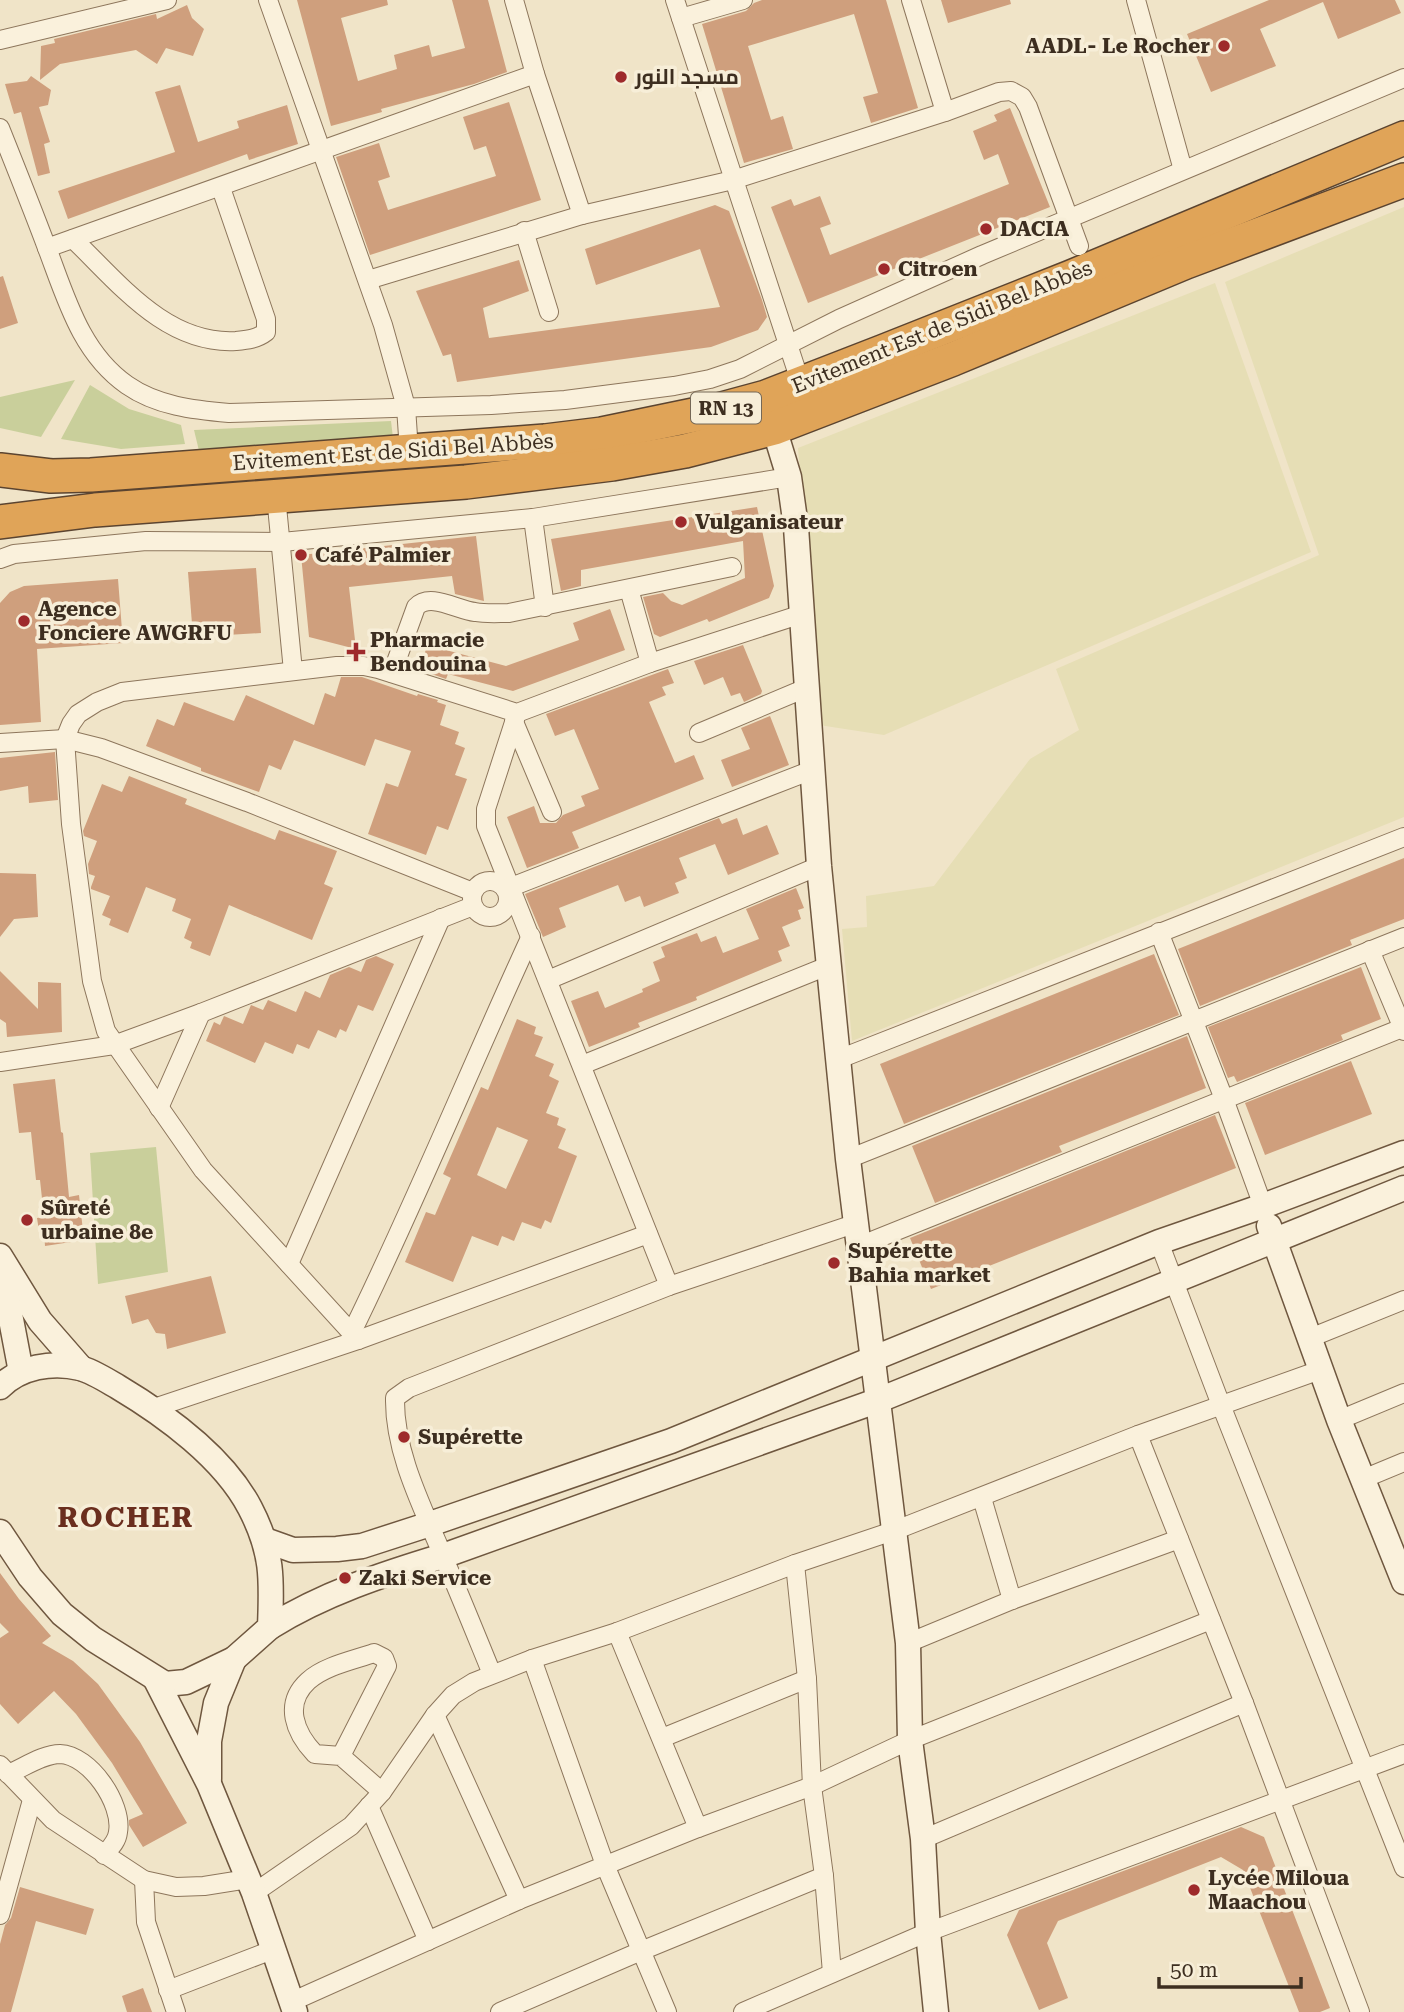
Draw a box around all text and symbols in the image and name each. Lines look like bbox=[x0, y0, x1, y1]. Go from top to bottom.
place label: AADL- Le Rocher bbox=[1026, 34, 1210, 58]
marker: AADL- Le Rocher bbox=[1216, 38, 1232, 54]
place label: مسجد النور bbox=[634, 65, 739, 90]
marker: مسجد النور bbox=[613, 69, 629, 85]
place label: DACIA bbox=[1000, 217, 1069, 241]
marker: DACIA bbox=[978, 221, 994, 237]
street label: Evitement Est de Sidi Bel Abbès bbox=[788, 256, 1096, 398]
place label: Citroen bbox=[898, 257, 978, 281]
marker: Citroen bbox=[876, 261, 892, 277]
road number: RN 13 bbox=[691, 392, 761, 424]
street label: Evitement Est de Sidi Bel Abbès bbox=[232, 429, 554, 475]
place label: Vulganisateur bbox=[695, 510, 844, 534]
marker: Vulganisateur bbox=[673, 514, 689, 530]
place label: Café Palmier bbox=[315, 543, 451, 567]
marker: Café Palmier bbox=[293, 547, 309, 563]
place label: Agence Fonciere AWGRFU bbox=[38, 597, 232, 645]
marker: Agence Fonciere AWGRFU bbox=[16, 613, 32, 629]
place label: Pharmacie Bendouina bbox=[370, 628, 487, 676]
marker: Pharmacie Bendouina bbox=[348, 644, 364, 660]
place label: Sûreté urbaine 8e bbox=[41, 1196, 153, 1244]
marker: Sûreté urbaine 8e bbox=[19, 1212, 35, 1228]
place label: Supérette Bahia market bbox=[848, 1239, 991, 1287]
marker: Supérette Bahia market bbox=[826, 1255, 842, 1271]
place label: Supérette bbox=[418, 1425, 523, 1449]
marker: Supérette bbox=[396, 1429, 412, 1445]
district label: ROCHER bbox=[58, 1501, 194, 1534]
place label: Zaki Service bbox=[359, 1566, 491, 1590]
marker: Zaki Service bbox=[337, 1570, 353, 1586]
place label: Lycée Miloua Maachou bbox=[1208, 1866, 1350, 1914]
marker: Lycée Miloua Maachou bbox=[1186, 1882, 1202, 1898]
scale bar bbox=[1159, 1946, 1301, 1990]
text: 50 m bbox=[1170, 1958, 1218, 1982]

